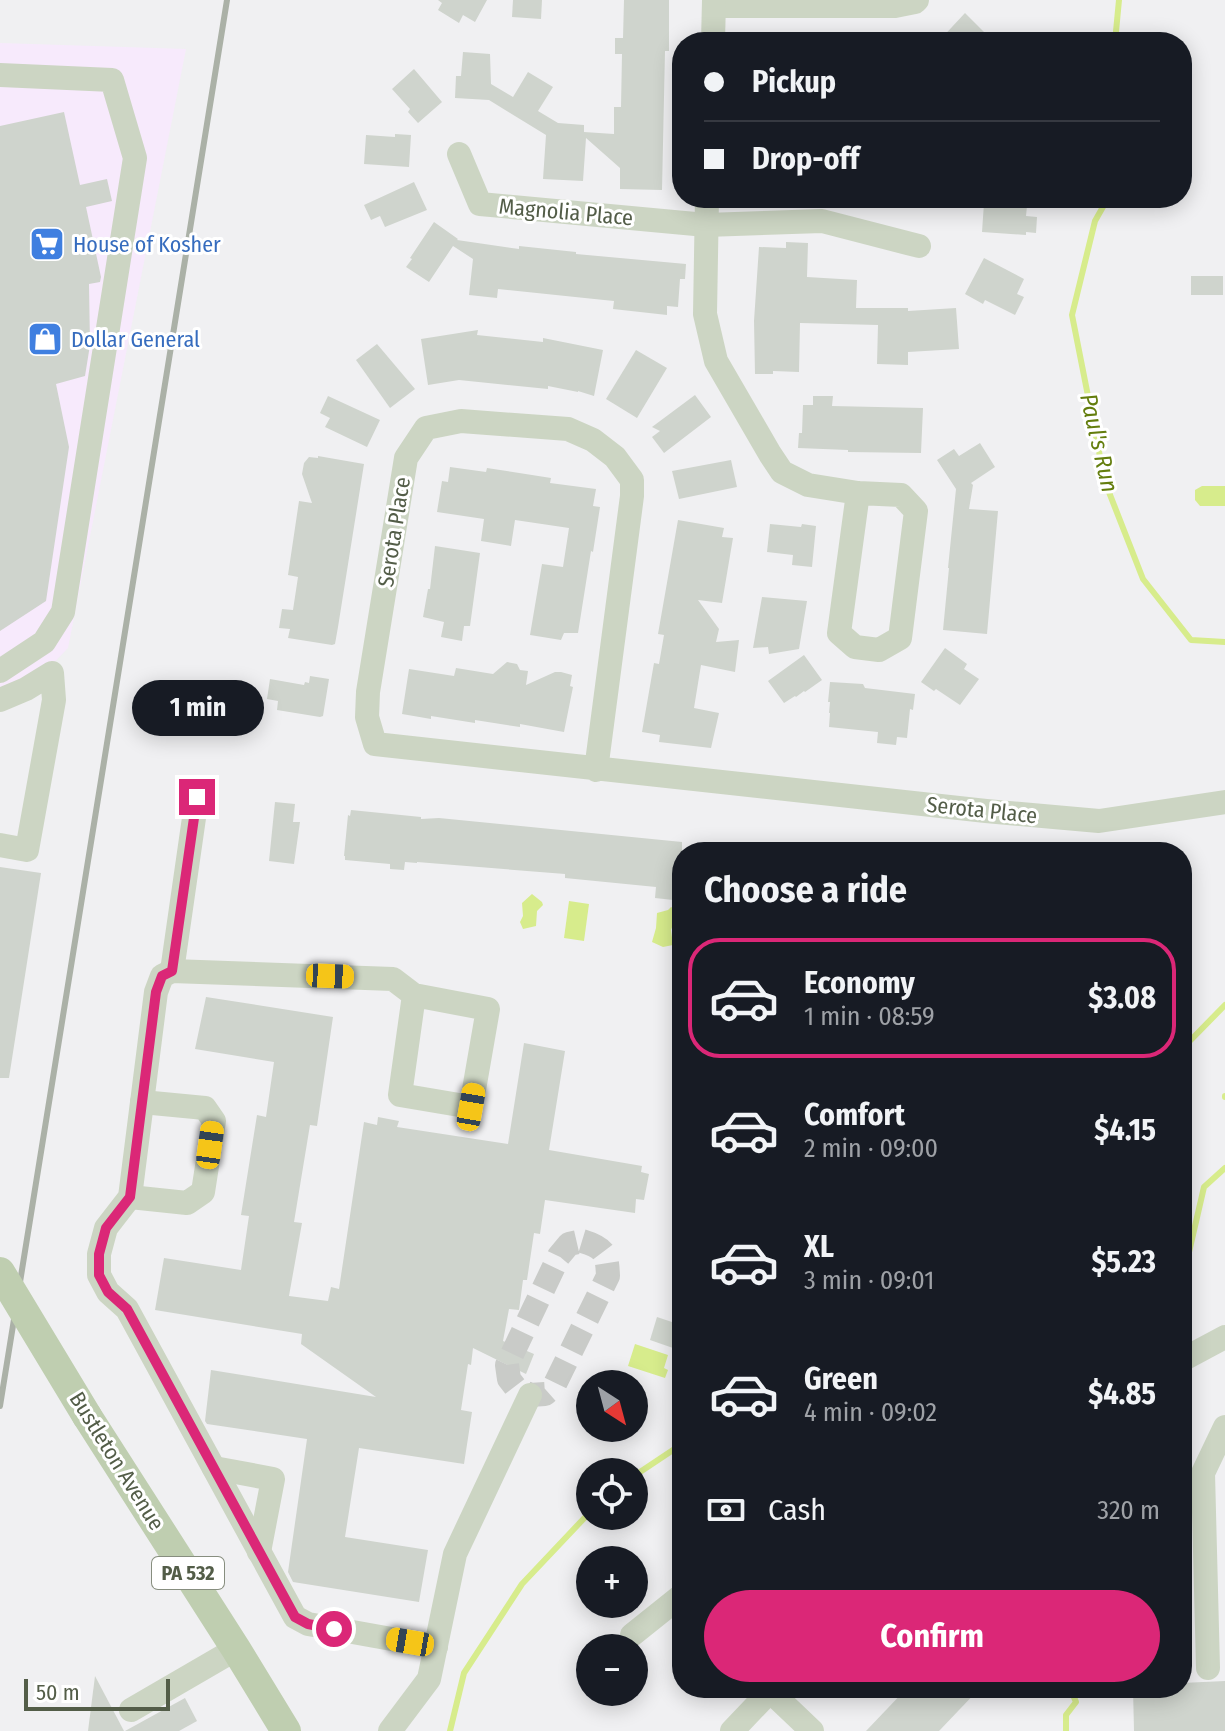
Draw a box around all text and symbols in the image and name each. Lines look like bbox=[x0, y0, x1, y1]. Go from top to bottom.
text: Pickup bbox=[752, 64, 836, 100]
text: Drop-off bbox=[752, 141, 859, 177]
street label: Magnolia Place bbox=[498, 193, 634, 231]
supermarket icon: House of Kosher bbox=[28, 225, 66, 263]
place label: House of Kosher bbox=[73, 231, 221, 258]
shop icon: Dollar General bbox=[26, 320, 64, 358]
place label: Dollar General bbox=[71, 326, 200, 353]
water label: Paul's Run bbox=[1074, 391, 1124, 495]
street label: Serota Place bbox=[372, 475, 416, 589]
callout: 1 min bbox=[131, 681, 263, 737]
text: 1 min bbox=[170, 692, 226, 723]
route end bbox=[179, 779, 215, 815]
street label: Serota Place bbox=[925, 791, 1039, 829]
text: Choose a ride bbox=[704, 868, 907, 912]
icon: car bbox=[708, 962, 780, 1034]
car bbox=[306, 963, 354, 989]
text: Economy bbox=[804, 965, 915, 1001]
text: $3.08 bbox=[1088, 980, 1156, 1016]
text: 1 min · 08:59 bbox=[804, 1001, 935, 1032]
car bbox=[455, 1081, 487, 1133]
icon: car bbox=[708, 1094, 780, 1166]
text: Comfort bbox=[804, 1097, 905, 1133]
text: $4.15 bbox=[1094, 1112, 1156, 1148]
car bbox=[195, 1120, 225, 1170]
text: 2 min · 09:00 bbox=[804, 1133, 938, 1164]
icon: car bbox=[708, 1226, 780, 1298]
text: XL bbox=[804, 1229, 834, 1265]
text: $5.23 bbox=[1091, 1244, 1156, 1280]
text: 3 min · 09:01 bbox=[804, 1265, 934, 1296]
icon: car bbox=[708, 1358, 780, 1430]
text: Green bbox=[804, 1361, 878, 1397]
north arrow bbox=[576, 1370, 648, 1442]
map controls bbox=[576, 1370, 648, 1706]
text: $4.85 bbox=[1088, 1376, 1156, 1412]
street label: Bustleton Avenue bbox=[64, 1387, 170, 1535]
text: 4 min · 09:02 bbox=[804, 1397, 937, 1428]
button: locate bbox=[576, 1458, 648, 1530]
icon: cash bbox=[704, 1488, 748, 1532]
text: Cash bbox=[768, 1492, 826, 1528]
text: 320 m bbox=[1097, 1495, 1160, 1526]
button: + bbox=[576, 1546, 648, 1618]
road number: PA 532 bbox=[152, 1557, 224, 1589]
button: Confirm bbox=[704, 1590, 1160, 1682]
route start bbox=[316, 1611, 352, 1647]
car bbox=[384, 1626, 436, 1658]
button: − bbox=[576, 1634, 648, 1706]
scale bar bbox=[24, 1675, 170, 1711]
text: 50 m bbox=[36, 1679, 80, 1706]

